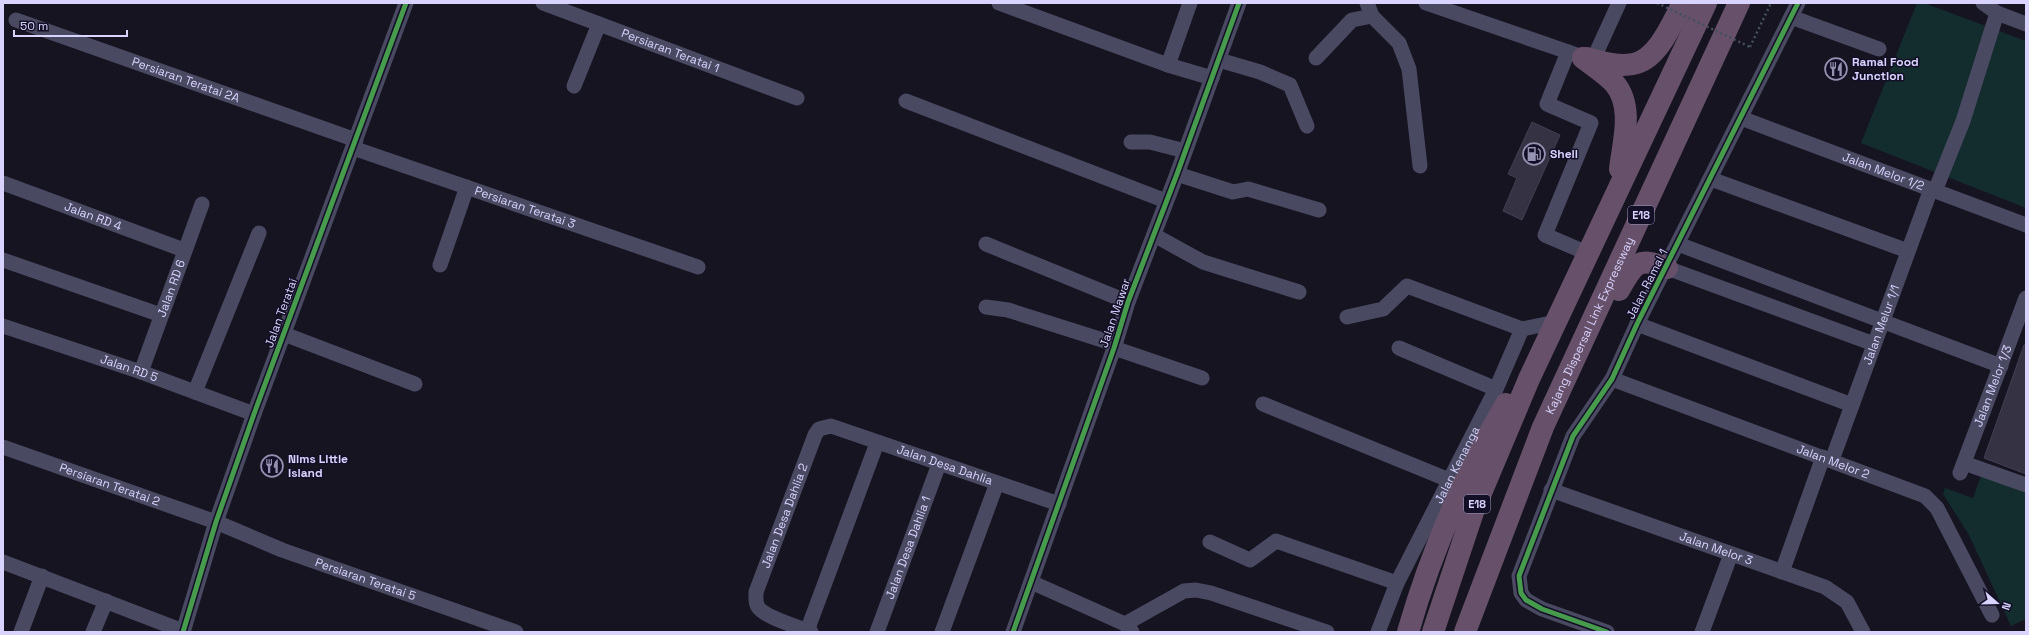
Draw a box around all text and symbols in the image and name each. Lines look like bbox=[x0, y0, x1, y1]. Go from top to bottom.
scale bar bbox=[14, 12, 127, 38]
text: 50 m bbox=[20, 18, 48, 34]
street label: Persiaran Teratai 1 bbox=[619, 25, 722, 76]
street label: Persiaran Teratai 2A bbox=[130, 54, 242, 106]
place label: Ramal Food Junction bbox=[1852, 54, 1919, 84]
restaurant icon: Ramal Food Junction bbox=[1823, 56, 1849, 82]
fuel station icon: Shell bbox=[1521, 141, 1547, 167]
place label: Shell bbox=[1550, 146, 1578, 162]
street label: Jalan Melor 1/2 bbox=[1840, 149, 1927, 194]
street label: Persiaran Teratai 3 bbox=[473, 183, 578, 232]
street label: Jalan RD 4 bbox=[62, 198, 124, 234]
road number: E18 bbox=[1628, 206, 1654, 224]
street label: Kajang Dispersal Link Expressway bbox=[1542, 234, 1638, 417]
street label: Jalan Ramal 1 bbox=[1622, 246, 1672, 322]
street label: Jalan RD 6 bbox=[154, 257, 189, 319]
street label: Jalan Teratai bbox=[261, 276, 301, 350]
street label: Jalan Mawar bbox=[1096, 276, 1134, 350]
street label: Jalan Melur 1/1 bbox=[1859, 283, 1903, 367]
street label: Jalan Melor 1/3 bbox=[1970, 343, 2016, 429]
street label: Jalan RD 5 bbox=[98, 351, 160, 386]
street label: Jalan Kenanga bbox=[1431, 424, 1484, 506]
street label: Jalan Desa Dahlia bbox=[895, 441, 995, 489]
street label: Jalan Melor 2 bbox=[1794, 441, 1872, 483]
place label: Nims Little Island bbox=[288, 451, 348, 481]
restaurant icon: Nims Little Island bbox=[259, 453, 285, 479]
street label: Persiaran Teratai 2 bbox=[57, 459, 162, 510]
street label: Jalan Desa Dahlia 2 bbox=[758, 461, 812, 570]
street label: Jalan Desa Dahlia 1 bbox=[882, 494, 934, 601]
road number: E18 bbox=[1464, 495, 1490, 513]
street label: Jalan Melor 3 bbox=[1677, 528, 1755, 569]
street label: Persiaran Teratai 5 bbox=[313, 554, 418, 604]
north arrow bbox=[1977, 583, 2017, 623]
text: N bbox=[1999, 601, 2014, 612]

